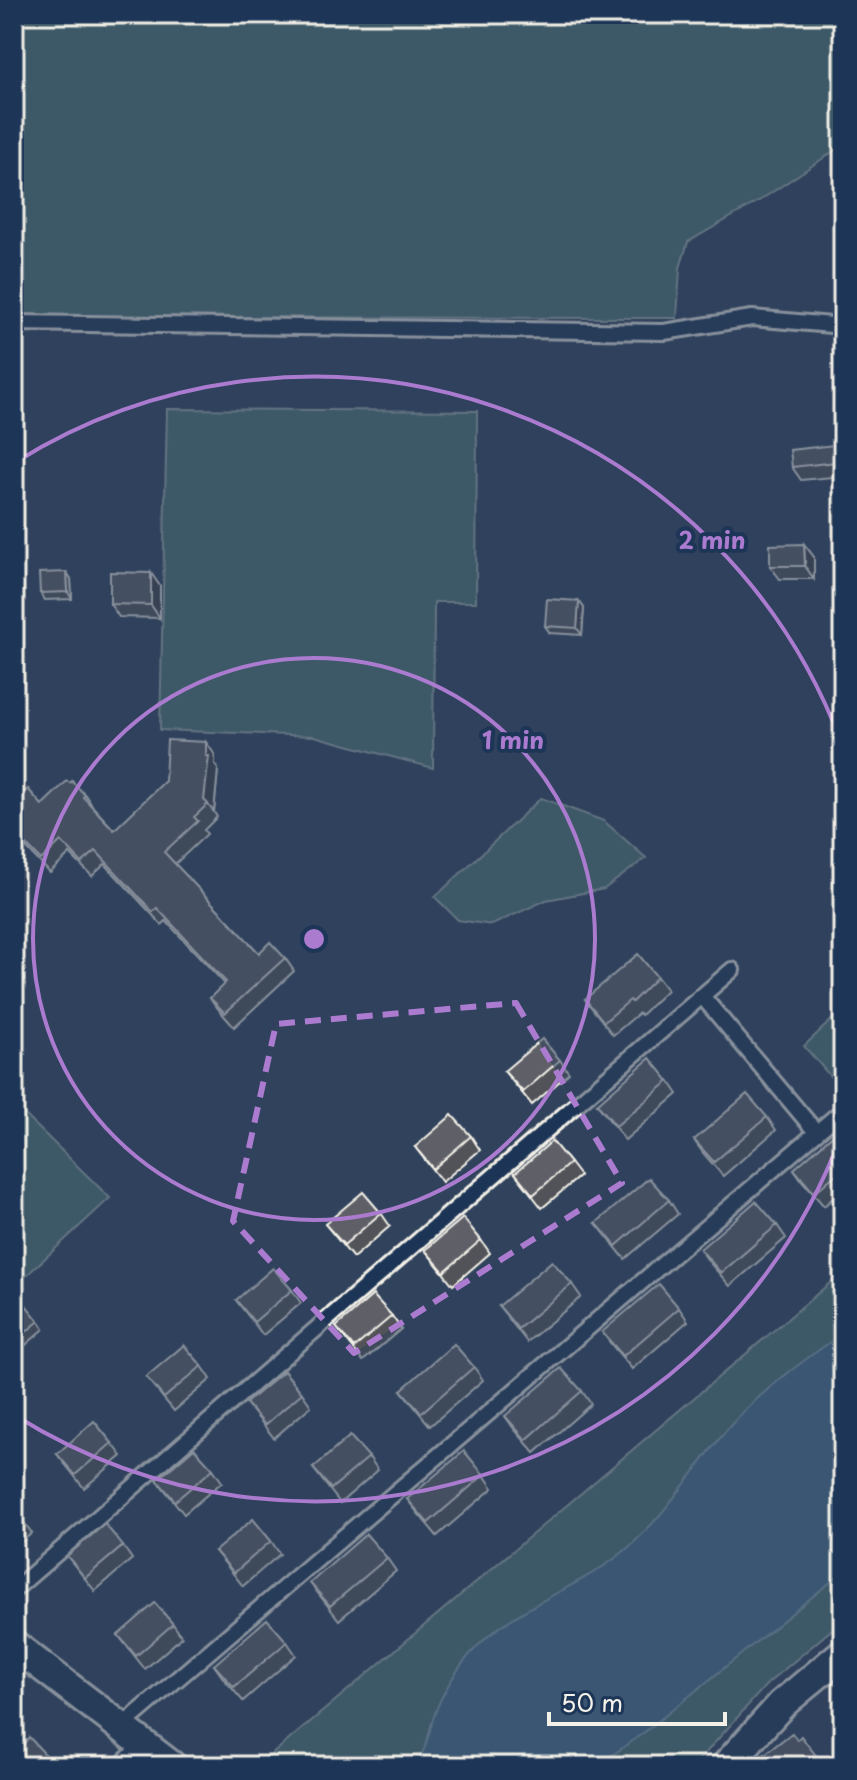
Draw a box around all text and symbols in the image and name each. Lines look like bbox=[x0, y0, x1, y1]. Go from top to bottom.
text: 2 min bbox=[678, 521, 746, 557]
text: 1 min bbox=[482, 721, 544, 757]
centre of rings bbox=[300, 925, 328, 953]
scale bar bbox=[549, 1676, 725, 1726]
text: 50 m bbox=[561, 1684, 623, 1720]

